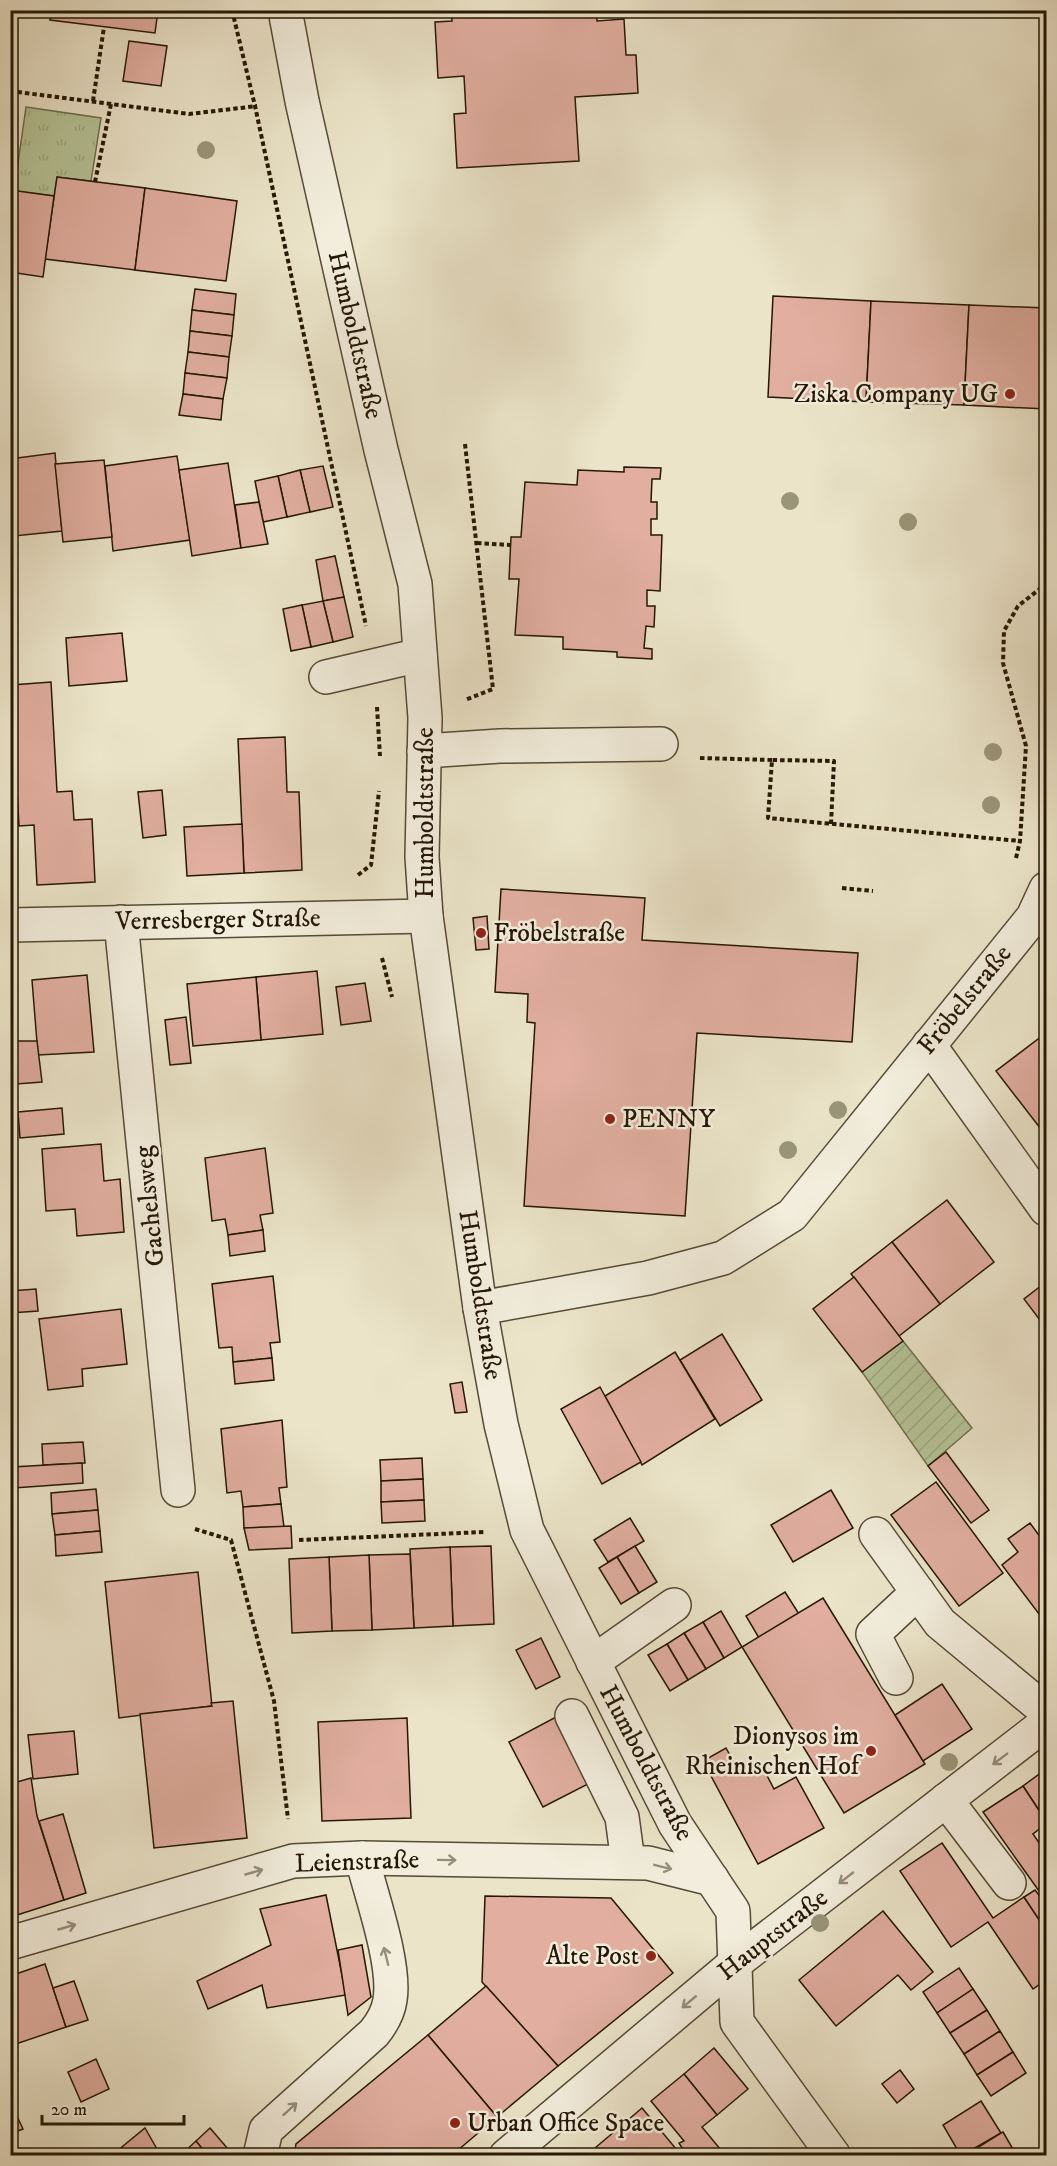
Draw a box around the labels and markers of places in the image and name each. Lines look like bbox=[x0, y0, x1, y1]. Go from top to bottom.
place label: Ziska Company UG bbox=[793, 378, 998, 411]
marker: Ziska Company UG bbox=[1003, 387, 1017, 401]
place label: Fröbelstraße bbox=[493, 917, 625, 950]
marker: Fröbelstraße bbox=[474, 926, 488, 940]
place label: PENNY bbox=[622, 1103, 715, 1136]
marker: PENNY bbox=[603, 1112, 617, 1126]
place label: Dionysos im Rheinischen Hof bbox=[685, 1720, 863, 1783]
marker: Dionysos im Rheinischen Hof bbox=[864, 1744, 878, 1758]
place label: Alte Post bbox=[546, 1940, 639, 1973]
marker: Alte Post bbox=[644, 1949, 658, 1963]
place label: Urban Office Space bbox=[467, 2107, 664, 2140]
marker: Urban Office Space bbox=[448, 2116, 462, 2130]

